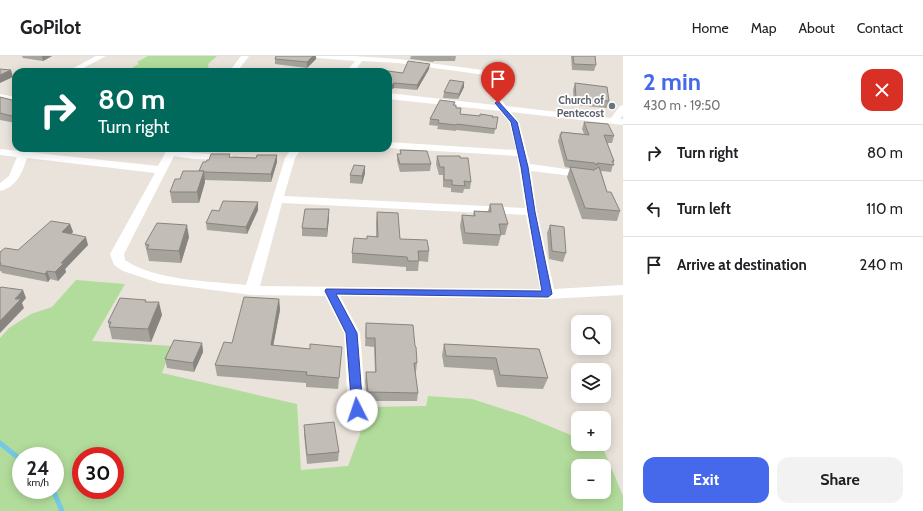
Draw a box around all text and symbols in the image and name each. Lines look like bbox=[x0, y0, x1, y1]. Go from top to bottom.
text: GoPilot bbox=[20, 16, 81, 39]
text: Home bbox=[692, 19, 729, 37]
text: Map bbox=[751, 19, 776, 37]
text: About bbox=[798, 19, 835, 37]
text: Contact bbox=[857, 19, 903, 37]
pin bbox=[481, 62, 515, 103]
text: 2 min bbox=[643, 67, 701, 96]
icon: arrive bbox=[487, 68, 509, 90]
button: close bbox=[861, 69, 903, 111]
text: 80 m bbox=[98, 82, 165, 116]
icon: right bbox=[32, 84, 84, 136]
place label: Church of Pentecost bbox=[557, 93, 604, 120]
text: 430 m · 19:50 bbox=[643, 97, 720, 113]
marker: Church of Pentecost bbox=[607, 101, 617, 111]
text: Turn right bbox=[98, 116, 169, 138]
icon: right bbox=[643, 142, 665, 164]
text: Turn right bbox=[677, 144, 738, 162]
text: 80 m bbox=[867, 144, 903, 162]
icon: left bbox=[643, 198, 665, 220]
text: Turn left bbox=[677, 200, 731, 218]
text: 110 m bbox=[866, 200, 903, 218]
icon: arrive bbox=[643, 254, 665, 276]
text: Arrive at destination bbox=[677, 256, 807, 274]
text: 240 m bbox=[859, 256, 903, 274]
map controls bbox=[571, 315, 611, 499]
button: search bbox=[571, 315, 611, 355]
button: layers bbox=[571, 363, 611, 403]
position arrow bbox=[336, 389, 378, 431]
button: + bbox=[571, 411, 611, 451]
speed limit sign: 30 bbox=[72, 447, 124, 499]
text: 24 bbox=[27, 456, 50, 480]
button: Exit bbox=[643, 457, 769, 503]
button: Share bbox=[777, 457, 903, 503]
button: − bbox=[571, 459, 611, 499]
text: km/h bbox=[27, 476, 49, 489]

